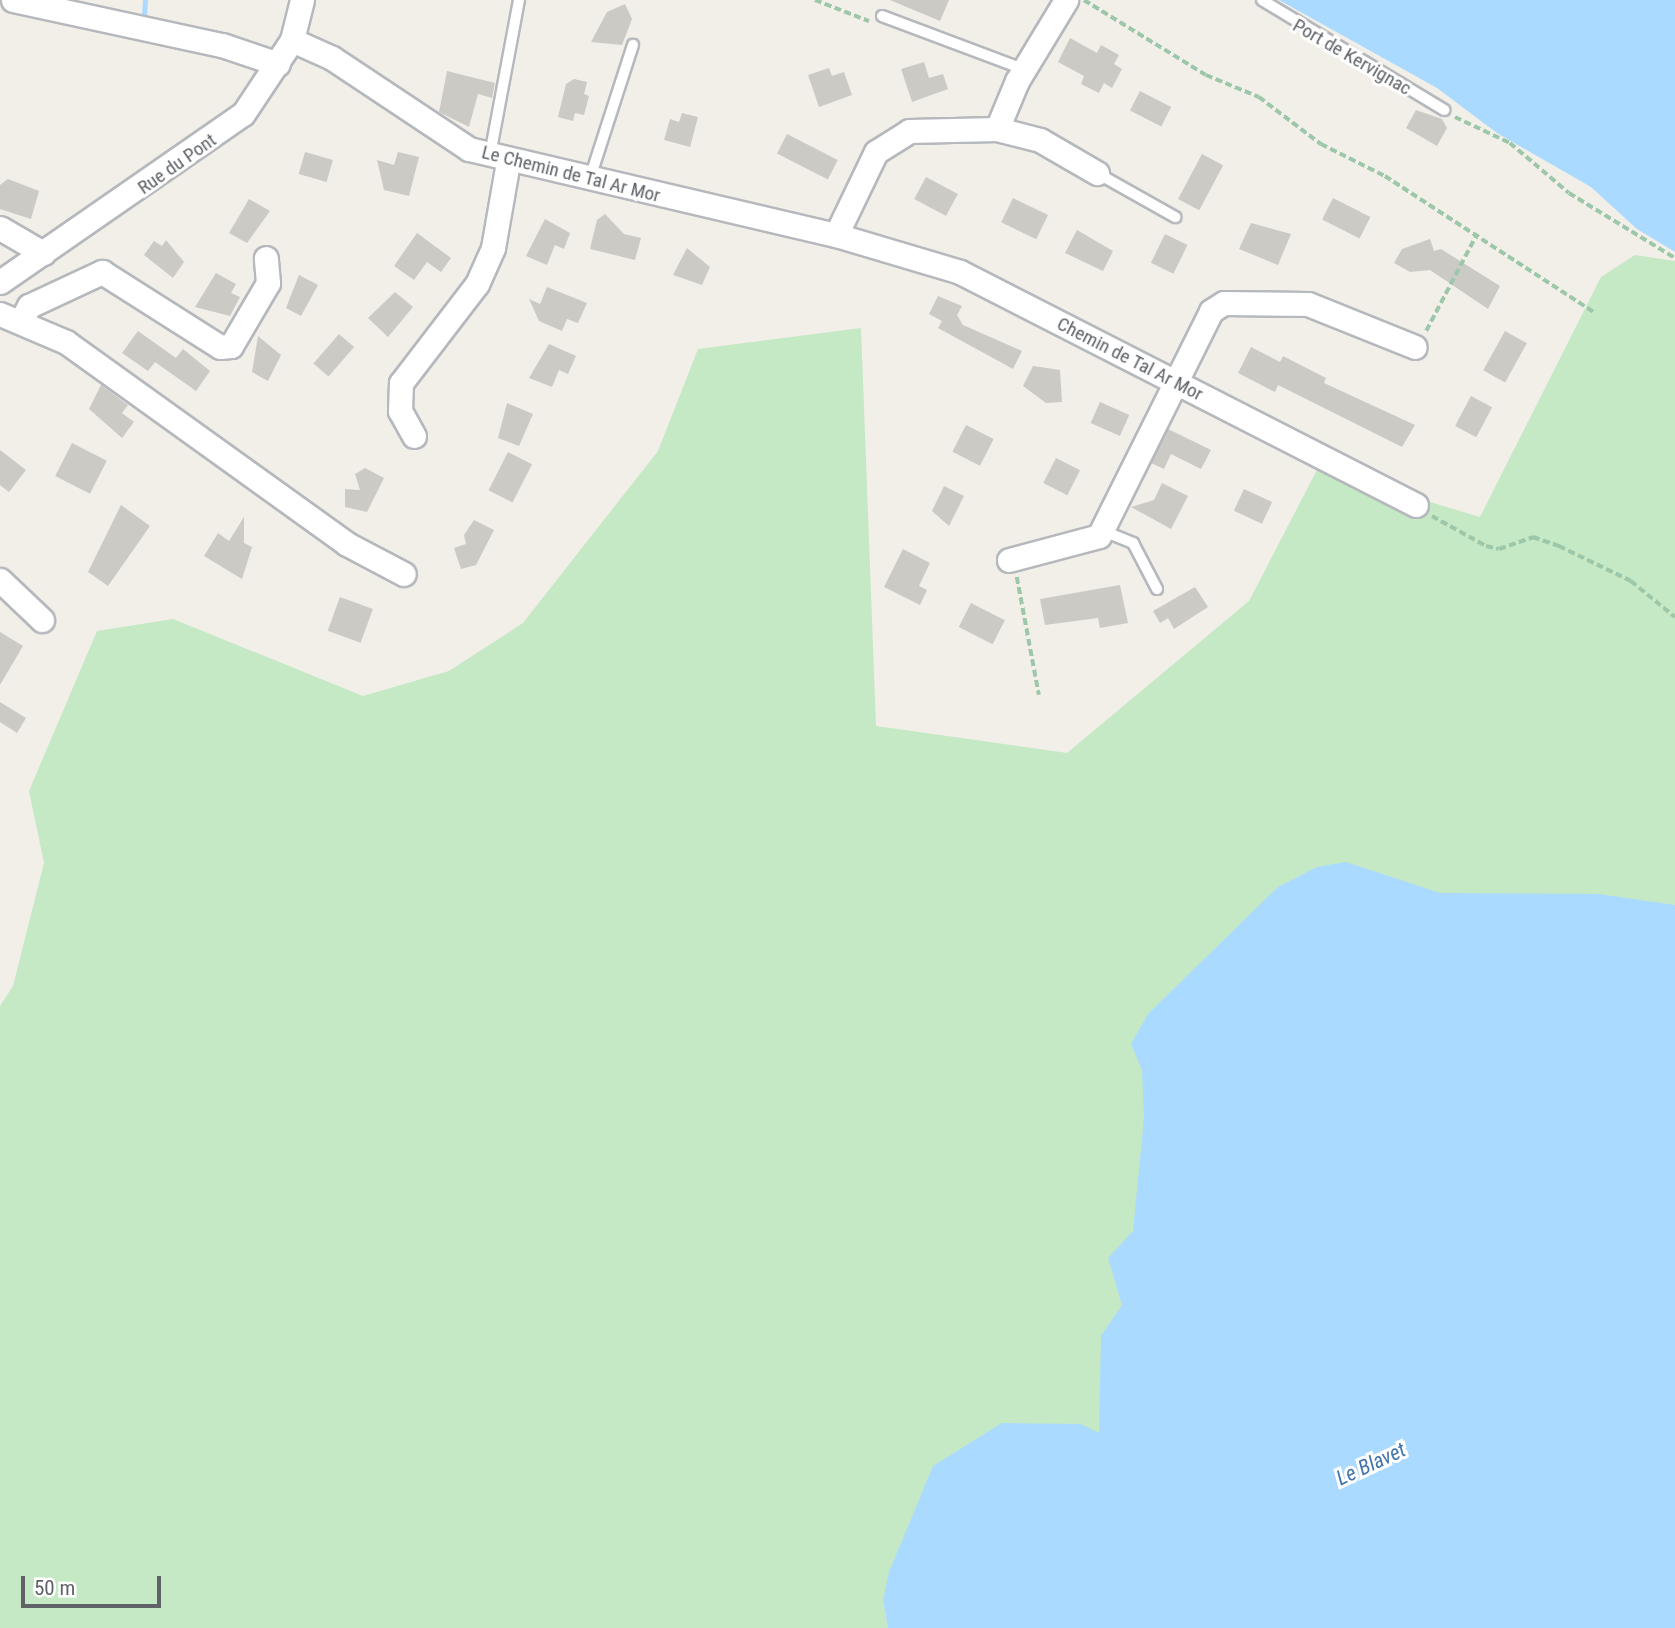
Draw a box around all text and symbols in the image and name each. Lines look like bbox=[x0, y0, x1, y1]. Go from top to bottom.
street label: Port de Kervignac bbox=[1289, 14, 1415, 100]
street label: Rue du Pont bbox=[133, 129, 221, 199]
street label: Le Chemin de Tal Ar Mor bbox=[479, 141, 663, 207]
street label: Chemin de Tal Ar Mor bbox=[1053, 312, 1207, 406]
water label: Le Blavet bbox=[1332, 1437, 1410, 1491]
scale bar bbox=[24, 1562, 164, 1606]
text: 50 m bbox=[34, 1576, 75, 1600]

